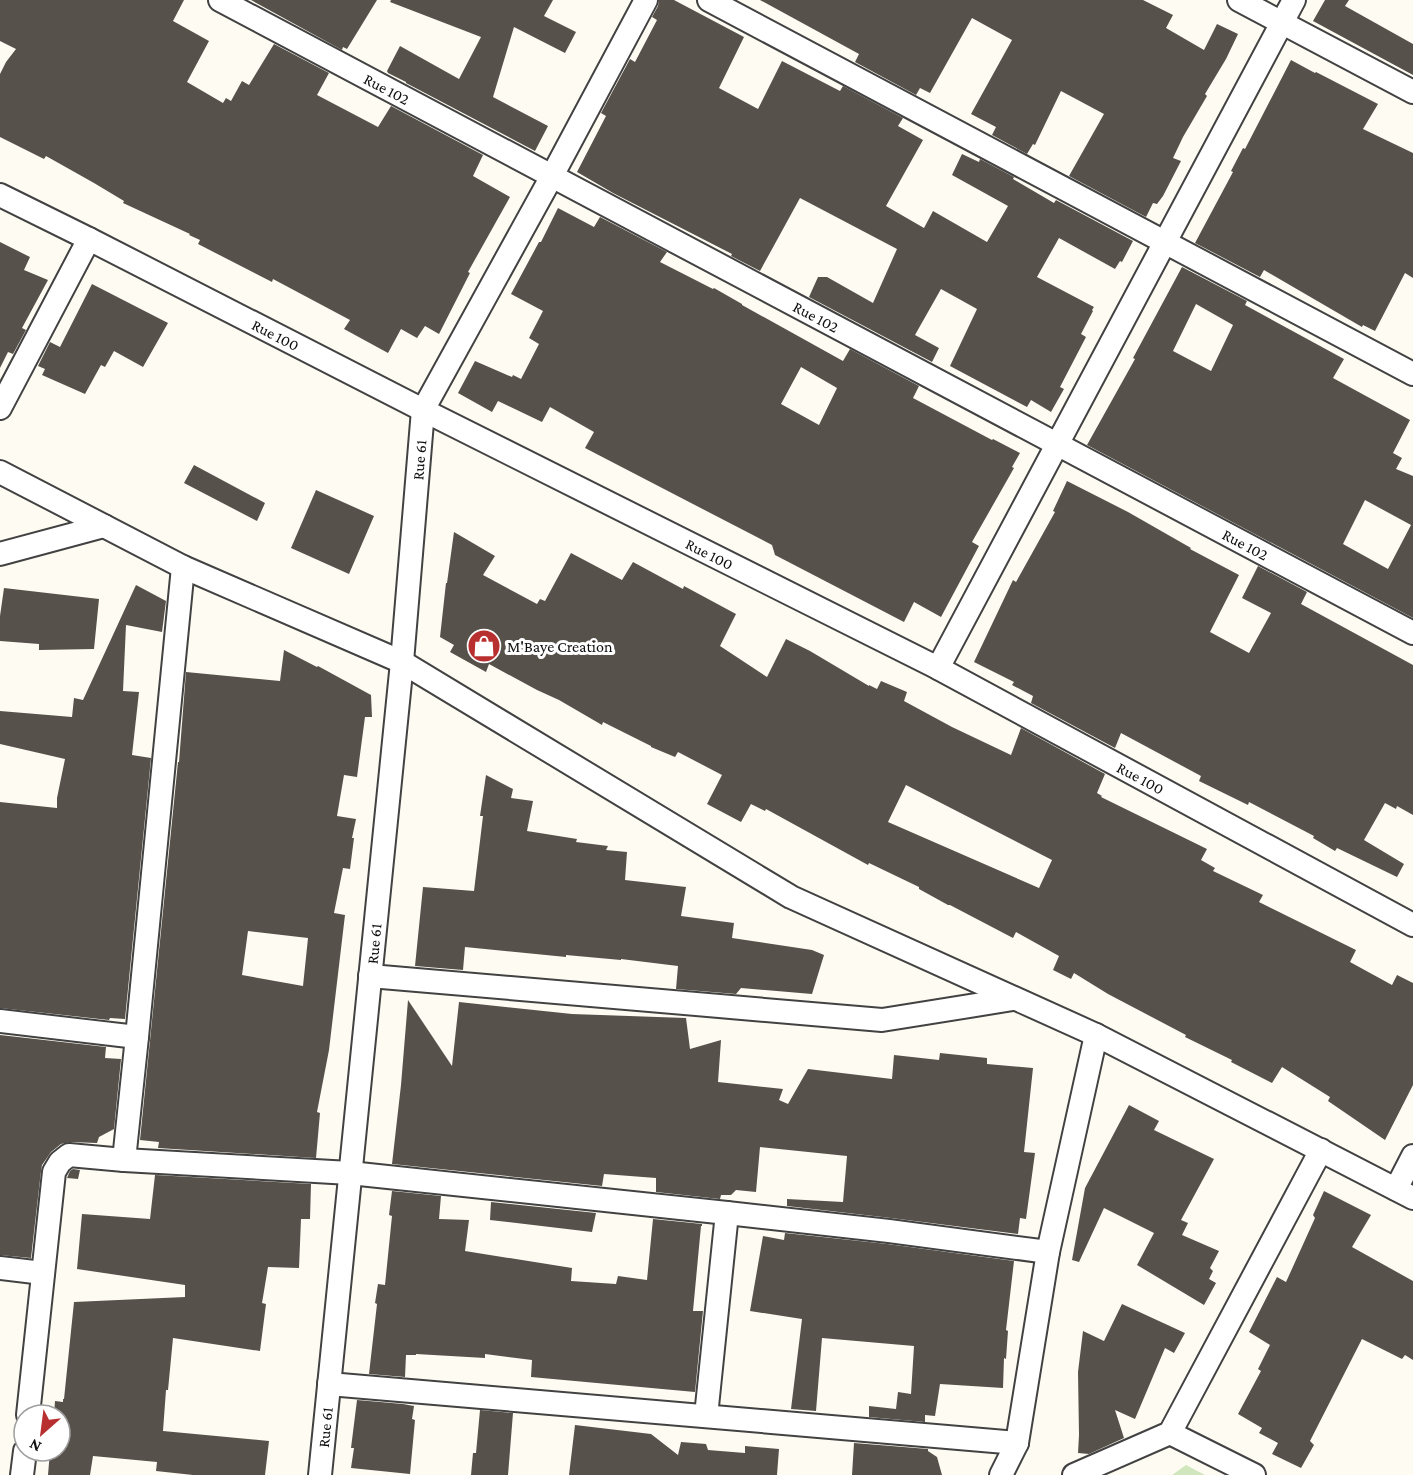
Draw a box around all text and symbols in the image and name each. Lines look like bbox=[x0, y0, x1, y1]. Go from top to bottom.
street label: Rue 102 bbox=[361, 70, 413, 108]
street label: Rue 102 bbox=[790, 298, 842, 336]
street label: Rue 100 bbox=[249, 316, 302, 354]
street label: Rue 61 bbox=[409, 439, 430, 481]
street label: Rue 102 bbox=[1220, 526, 1271, 564]
street label: Rue 100 bbox=[683, 535, 736, 573]
shop icon: M'Baye Creation bbox=[466, 628, 502, 664]
place label: M'Baye Creation bbox=[507, 638, 613, 656]
street label: Rue 100 bbox=[1114, 759, 1167, 798]
street label: Rue 61 bbox=[364, 923, 385, 965]
north arrow bbox=[12, 1403, 72, 1463]
street label: Rue 61 bbox=[315, 1406, 336, 1448]
text: N bbox=[26, 1436, 44, 1456]

